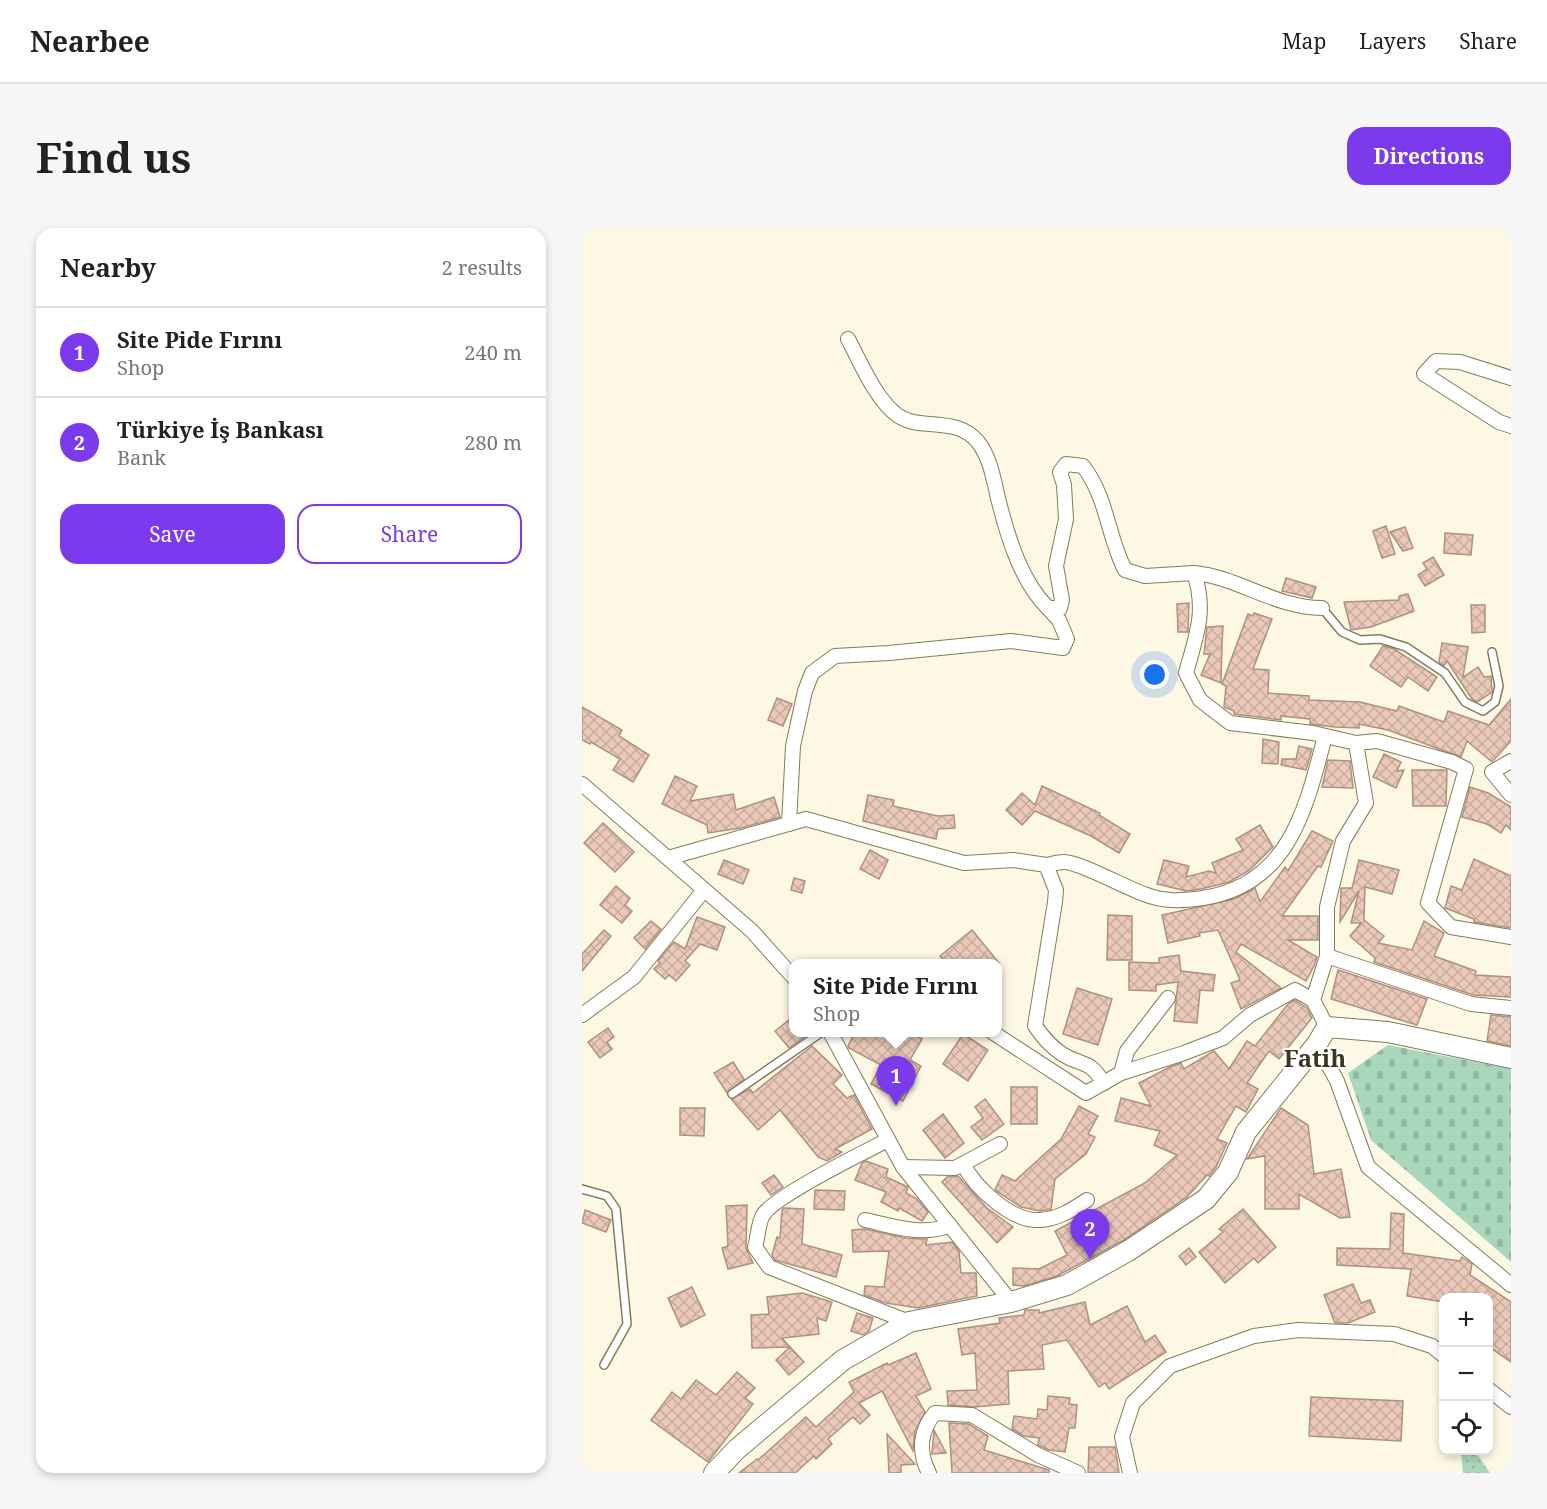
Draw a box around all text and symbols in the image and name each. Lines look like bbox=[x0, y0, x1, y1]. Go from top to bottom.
text: Nearbee bbox=[30, 22, 150, 60]
text: Map bbox=[1282, 27, 1326, 55]
text: Layers bbox=[1359, 27, 1426, 55]
text: Share bbox=[1459, 27, 1517, 55]
button: Directions bbox=[1347, 127, 1511, 185]
text: Find us bbox=[36, 128, 191, 185]
text: Nearby bbox=[60, 249, 156, 285]
text: 2 results bbox=[442, 254, 522, 281]
text: Site Pide Fırını bbox=[117, 324, 282, 354]
text: 1 bbox=[74, 339, 85, 366]
text: 240 m bbox=[464, 339, 522, 366]
text: Shop bbox=[117, 354, 164, 381]
text: Türkiye İş Bankası bbox=[117, 414, 324, 444]
text: 2 bbox=[74, 429, 85, 456]
text: 280 m bbox=[464, 429, 522, 456]
text: Bank bbox=[117, 444, 166, 471]
button: Save bbox=[60, 504, 285, 564]
button: Share bbox=[297, 504, 522, 564]
your location bbox=[1140, 660, 1169, 689]
popup bbox=[789, 959, 1002, 1037]
text: Site Pide Fırını bbox=[813, 970, 978, 1000]
text: Shop bbox=[813, 1000, 860, 1027]
district label: Fatih bbox=[1284, 1041, 1346, 1074]
pin: 1 bbox=[876, 1056, 916, 1106]
pin: 2 bbox=[1070, 1210, 1110, 1259]
map controls bbox=[1439, 1293, 1493, 1455]
button: + bbox=[1439, 1293, 1493, 1347]
button: − bbox=[1439, 1347, 1493, 1401]
button: locate bbox=[1439, 1401, 1493, 1455]

